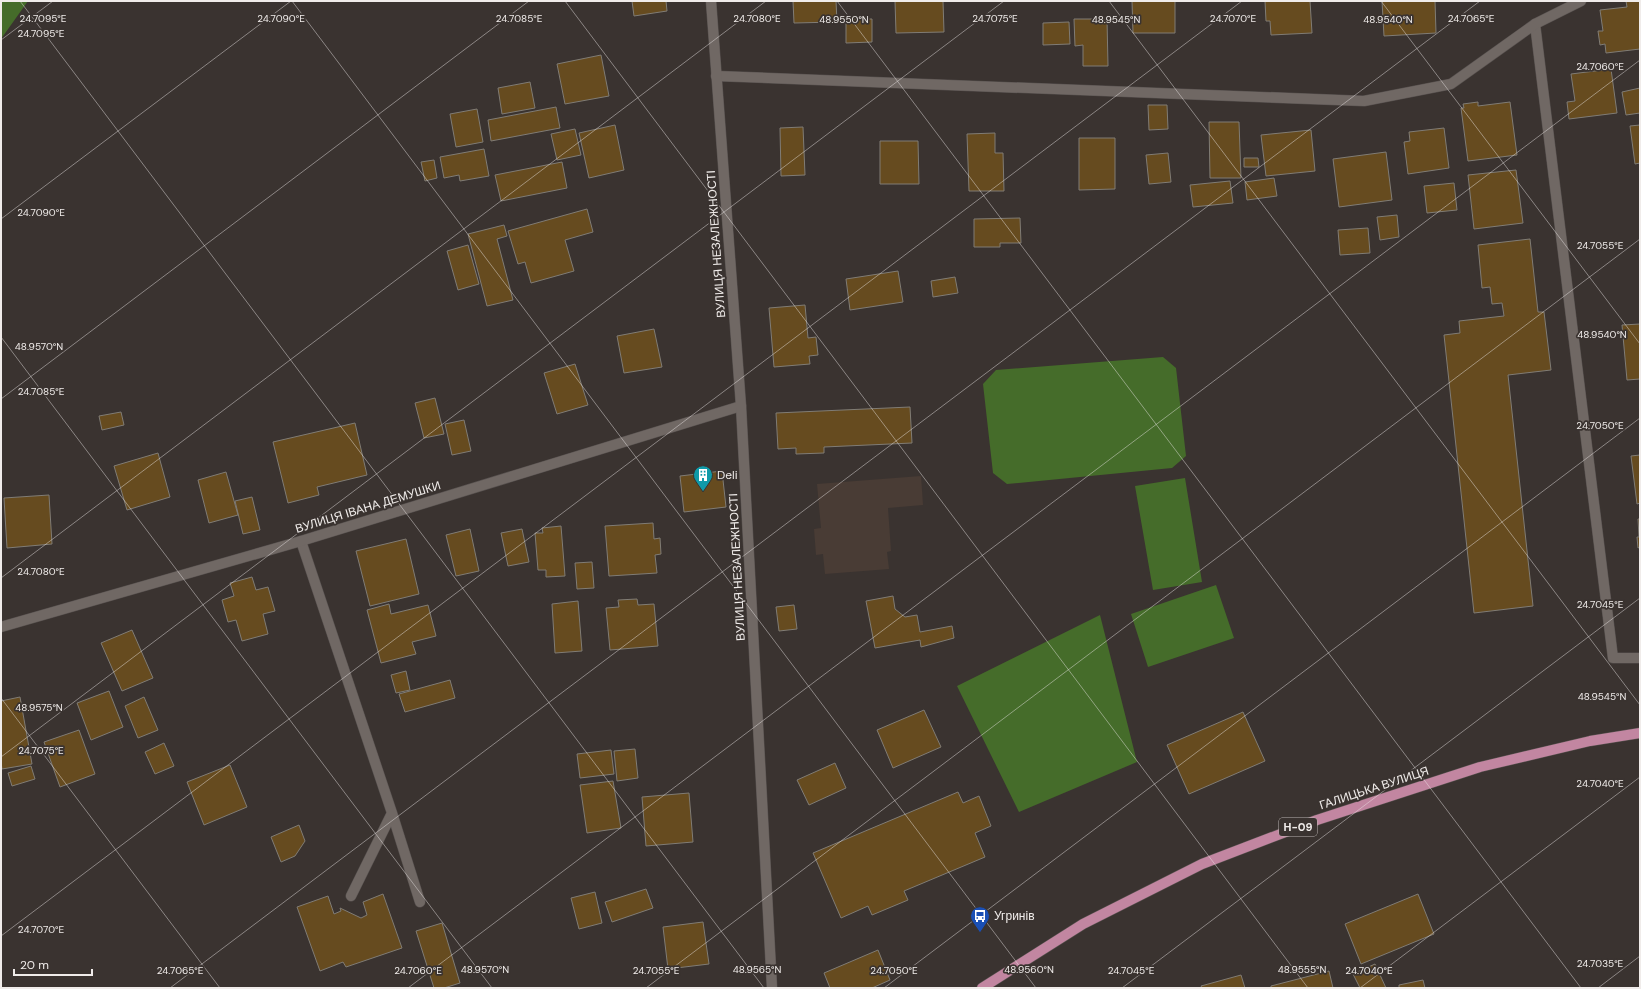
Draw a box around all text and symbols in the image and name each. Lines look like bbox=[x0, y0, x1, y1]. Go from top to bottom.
text: 24.7095°E bbox=[20, 12, 67, 25]
text: 24.7090°E bbox=[257, 12, 305, 25]
text: 24.7085°E bbox=[496, 12, 543, 25]
text: 24.7080°E bbox=[733, 12, 781, 25]
text: 24.7075°E bbox=[972, 12, 1018, 25]
text: 24.7070°E bbox=[1210, 12, 1257, 25]
text: 24.7065°E bbox=[1448, 12, 1495, 25]
text: 48.9550°N bbox=[819, 13, 869, 26]
text: 48.9545°N bbox=[1092, 13, 1140, 26]
text: 48.9540°N bbox=[1363, 13, 1413, 26]
text: 24.7095°E bbox=[18, 27, 65, 40]
text: 24.7060°E bbox=[1576, 60, 1624, 73]
street label: ВУЛИЦЯ НЕЗАЛЕЖНОСТІ bbox=[703, 170, 729, 318]
text: 24.7090°E bbox=[17, 206, 65, 219]
text: 24.7055°E bbox=[1577, 239, 1624, 252]
text: 48.9540°N bbox=[1577, 328, 1627, 341]
text: 48.9570°N bbox=[15, 340, 63, 353]
text: 24.7085°E bbox=[18, 385, 65, 398]
text: 24.7050°E bbox=[1576, 419, 1624, 432]
building icon: Deli bbox=[692, 464, 714, 492]
place label: Deli bbox=[717, 467, 738, 483]
street label: ВУЛИЦЯ ІВАНА ДЕМУШКИ bbox=[293, 477, 443, 537]
street label: ВУЛИЦЯ НЕЗАЛЕЖНОСТІ bbox=[725, 493, 749, 641]
text: 24.7080°E bbox=[17, 565, 65, 578]
text: 24.7045°E bbox=[1577, 598, 1624, 611]
text: 48.9545°N bbox=[1578, 690, 1626, 703]
text: 48.9575°N bbox=[15, 701, 63, 714]
text: 24.7075°E bbox=[18, 744, 64, 757]
street label: ГАЛИЦЬКА ВУЛИЦЯ bbox=[1317, 763, 1431, 813]
text: 24.7040°E bbox=[1576, 777, 1624, 790]
road number: Н-09 bbox=[1279, 818, 1317, 836]
bus stop icon: Угринів bbox=[969, 905, 991, 933]
place label: Угринів bbox=[994, 908, 1035, 924]
text: 24.7070°E bbox=[18, 923, 65, 936]
scale bar bbox=[14, 951, 92, 977]
text: 20 m bbox=[20, 957, 49, 973]
text: 24.7035°E bbox=[1577, 957, 1624, 970]
text: 48.9570°N bbox=[461, 963, 509, 976]
text: 48.9565°N bbox=[733, 963, 781, 976]
text: 48.9560°N bbox=[1004, 963, 1054, 976]
text: 48.9555°N bbox=[1278, 963, 1326, 976]
text: 24.7065°E bbox=[157, 964, 204, 977]
text: 24.7060°E bbox=[394, 964, 442, 977]
text: 24.7055°E bbox=[633, 964, 680, 977]
text: 24.7050°E bbox=[870, 964, 918, 977]
text: 24.7045°E bbox=[1108, 964, 1155, 977]
text: 24.7040°E bbox=[1345, 964, 1393, 977]

